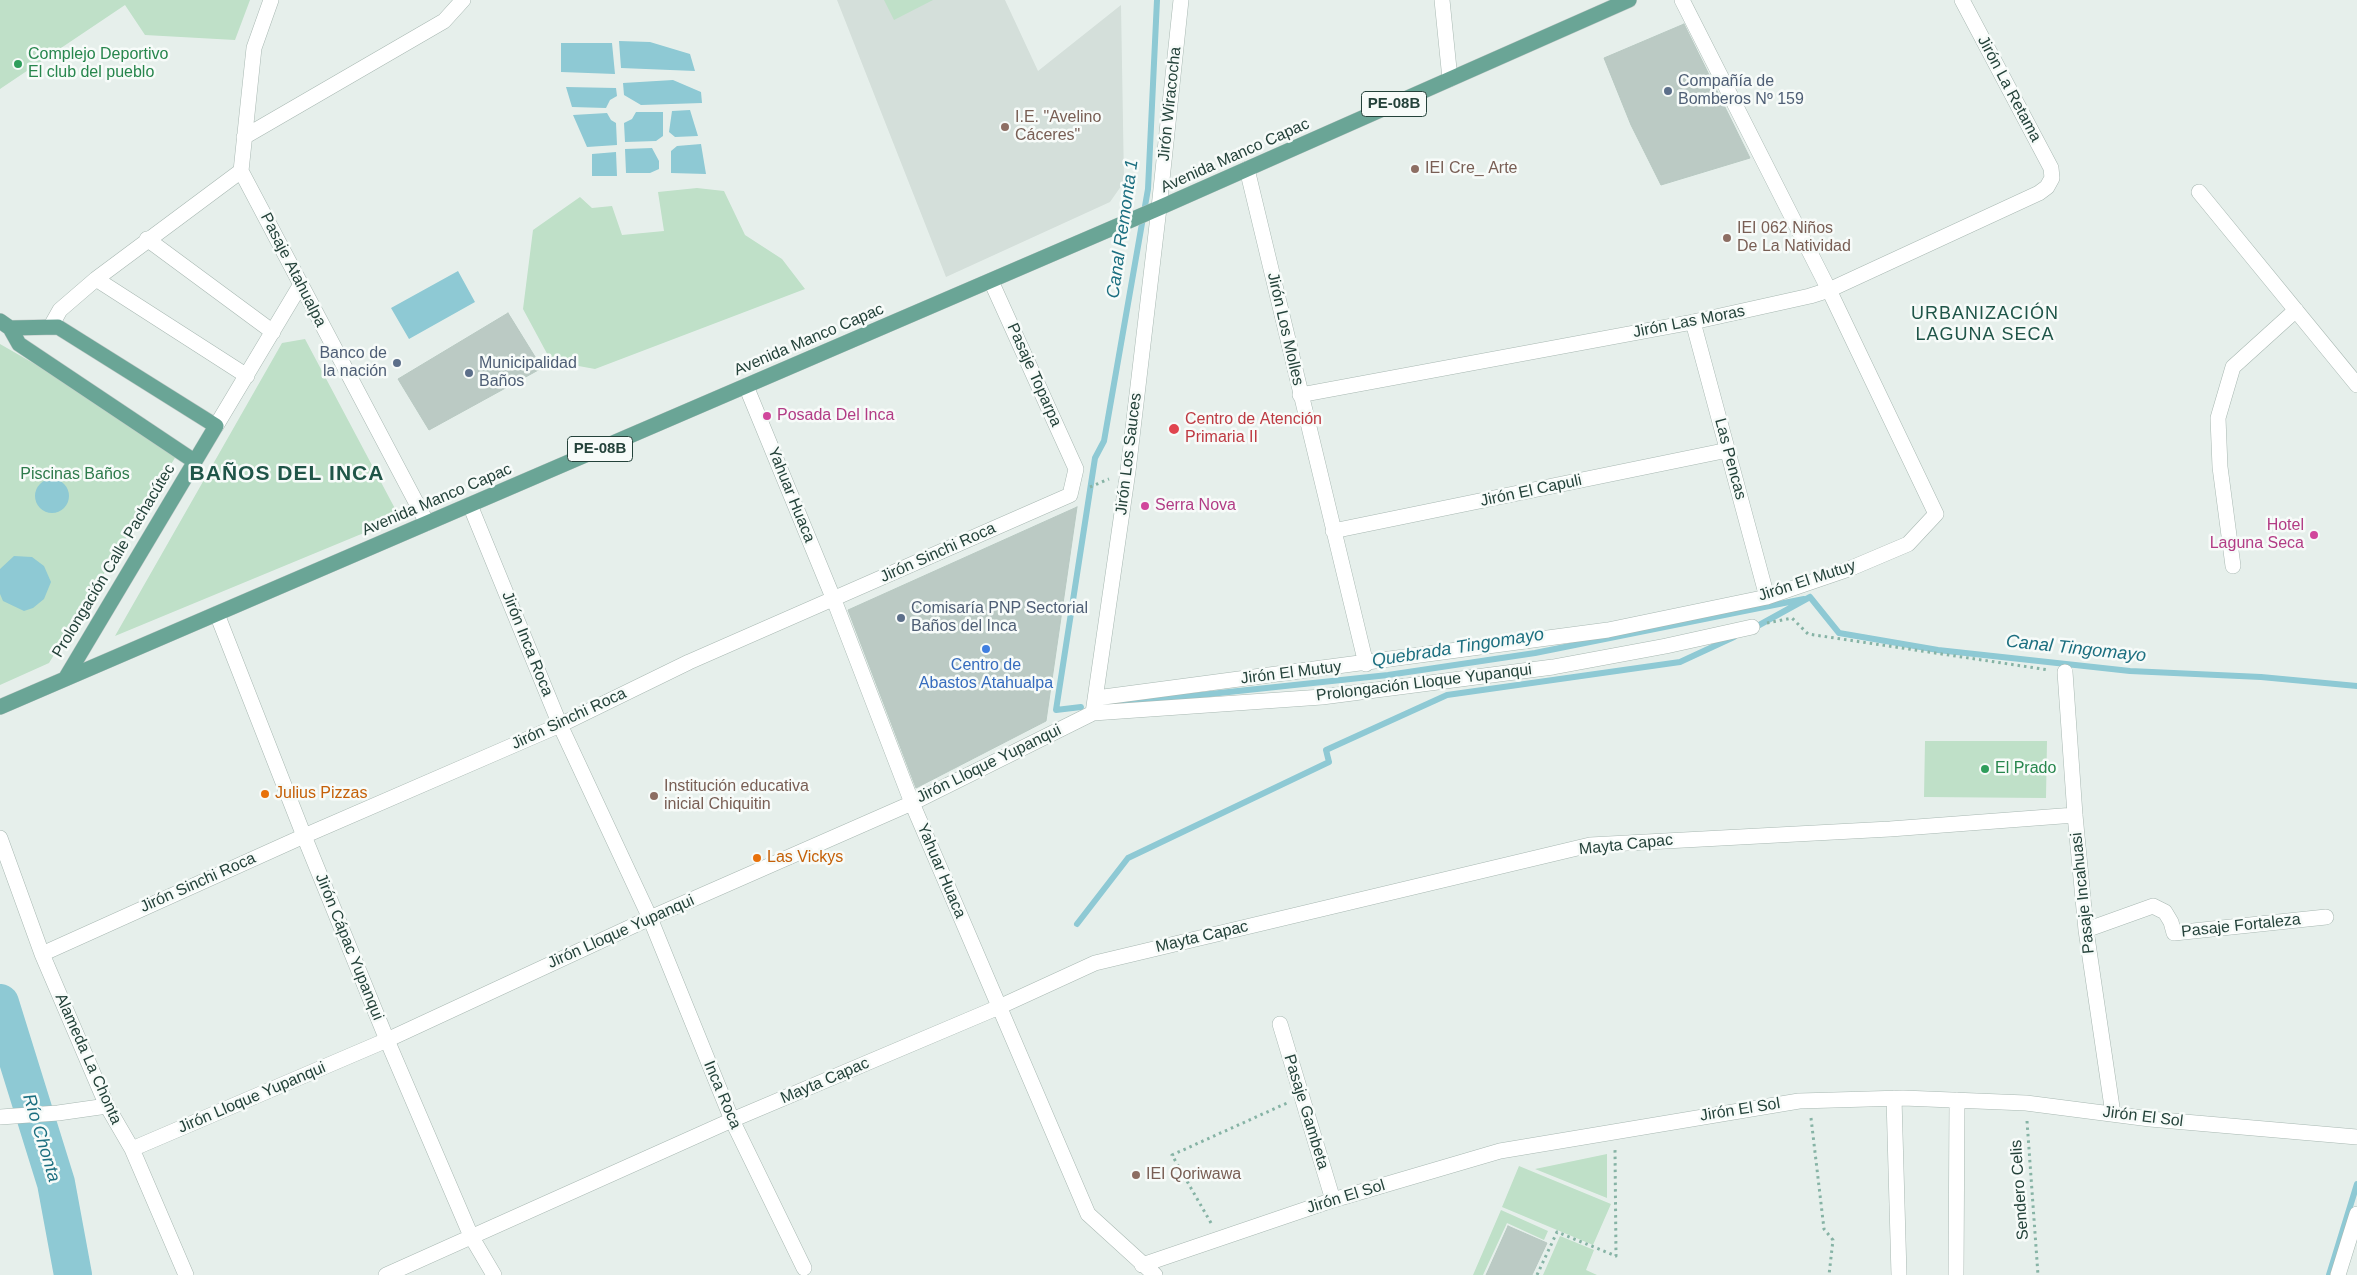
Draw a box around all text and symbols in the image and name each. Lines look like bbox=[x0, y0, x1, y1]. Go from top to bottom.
street label: Jirón La Retama bbox=[1973, 33, 2045, 145]
place label: Complejo Deportivo El club del pueblo bbox=[28, 45, 169, 83]
street label: Jirón Wiracocha bbox=[1154, 46, 1186, 162]
marker: Complejo Deportivo El club del pueblo bbox=[12, 58, 24, 70]
place label: Compañía de Bomberos Nº 159 bbox=[1678, 72, 1804, 110]
marker: Compañía de Bomberos Nº 159 bbox=[1662, 85, 1674, 97]
road number: PE-08B bbox=[1362, 92, 1426, 116]
place label: I.E. "Avelino Cáceres" bbox=[1015, 108, 1101, 146]
street label: Avenida Manco Capac bbox=[1158, 115, 1312, 197]
marker: I.E. "Avelino Cáceres" bbox=[999, 121, 1011, 133]
water label: Canal Remonta 1 bbox=[1103, 158, 1143, 300]
place label: IEI Cre_ Arte bbox=[1425, 159, 1517, 179]
marker: IEI Cre_ Arte bbox=[1409, 163, 1421, 175]
street label: Pasaje Atahualpa bbox=[256, 210, 330, 330]
place label: IEI 062 Niños De La Natividad bbox=[1737, 219, 1851, 257]
marker: IEI 062 Niños De La Natividad bbox=[1721, 232, 1733, 244]
street label: Jirón Los Molles bbox=[1263, 271, 1307, 387]
street label: Avenida Manco Capac bbox=[731, 300, 887, 380]
street label: Jirón Las Moras bbox=[1631, 302, 1747, 342]
district label: URBANIZACIÓN LAGUNA SECA bbox=[1909, 303, 2061, 346]
street label: Pasaje Toparpa bbox=[1003, 320, 1065, 430]
place label: Banco de la nación bbox=[319, 344, 387, 382]
place label: Municipalidad Baños bbox=[479, 354, 577, 392]
marker: Banco de la nación bbox=[391, 357, 403, 369]
marker: Municipalidad Baños bbox=[463, 367, 475, 379]
street label: Jirón Los Sauces bbox=[1112, 392, 1146, 516]
place label: Posada Del Inca bbox=[777, 406, 894, 426]
marker: Posada Del Inca bbox=[761, 410, 773, 422]
place label: Centro de Atención Primaria II bbox=[1185, 410, 1322, 448]
street label: Las Pencas bbox=[1710, 416, 1750, 502]
marker: Centro de Atención Primaria II bbox=[1167, 422, 1181, 436]
road number: PE-08B bbox=[568, 436, 632, 462]
street label: Yahuar Huaca bbox=[763, 445, 819, 545]
street label: Avenida Manco Capac bbox=[359, 460, 515, 540]
street label: Prolongación Calle Pachacútec bbox=[49, 461, 179, 661]
district label: BAÑOS DEL INCA bbox=[188, 461, 386, 487]
park label: Piscinas Baños bbox=[20, 465, 130, 485]
street label: Jirón El Capuli bbox=[1479, 471, 1583, 511]
place label: Serra Nova bbox=[1155, 496, 1236, 516]
marker: Serra Nova bbox=[1139, 500, 1151, 512]
place label: Hotel Laguna Seca bbox=[2210, 516, 2304, 554]
street label: Jirón Sinchi Roca bbox=[877, 519, 999, 587]
marker: Hotel Laguna Seca bbox=[2308, 529, 2320, 541]
street label: Jirón El Mutuy bbox=[1756, 556, 1858, 606]
street label: Jirón Inca Roca bbox=[497, 589, 557, 699]
place label: Comisaría PNP Sectorial Baños del Inca bbox=[911, 599, 1088, 637]
marker: Comisaría PNP Sectorial Baños del Inca bbox=[895, 612, 907, 624]
water label: Quebrada Tingomayo bbox=[1370, 624, 1546, 672]
water label: Canal Tingomayo bbox=[2005, 631, 2147, 667]
marker: Centro de Abastos Atahualpa bbox=[980, 643, 992, 655]
place label: Centro de Abastos Atahualpa bbox=[919, 656, 1053, 694]
street label: Jirón El Mutuy bbox=[1240, 657, 1342, 689]
street label: Prolongación Lloque Yupanqui bbox=[1315, 660, 1533, 706]
street label: Jirón Sinchi Roca bbox=[509, 684, 629, 754]
street label: Jirón Lloque Yupanqui bbox=[914, 721, 1064, 807]
place label: El Prado bbox=[1995, 759, 2056, 779]
marker: El Prado bbox=[1979, 763, 1991, 775]
place label: Institución educativa inicial Chiquitin bbox=[664, 777, 809, 815]
place label: Julius Pizzas bbox=[275, 784, 367, 804]
marker: Julius Pizzas bbox=[259, 788, 271, 800]
marker: Institución educativa inicial Chiquitin bbox=[648, 790, 660, 802]
street label: Yahuar Huaca bbox=[912, 821, 970, 921]
street label: Mayta Capac bbox=[1578, 831, 1674, 859]
street label: Pasaje Incahuasi bbox=[2067, 831, 2099, 955]
place label: Las Vickys bbox=[767, 848, 843, 868]
street label: Jirón Sinchi Roca bbox=[137, 849, 259, 917]
marker: Las Vickys bbox=[751, 852, 763, 864]
street label: Jirón Cápac Yupanqui bbox=[311, 871, 387, 1023]
street label: Jirón Lloque Yupanqui bbox=[545, 891, 697, 973]
street label: Pasaje Fortaleza bbox=[2180, 910, 2302, 942]
street label: Mayta Capac bbox=[1154, 917, 1250, 957]
street label: Alameda La Chonta bbox=[50, 990, 126, 1128]
street label: Pasaje Gambeta bbox=[1279, 1052, 1333, 1172]
street label: Mayta Capac bbox=[778, 1054, 872, 1108]
street label: Jirón Lloque Yupanqui bbox=[175, 1058, 329, 1138]
street label: Inca Roca bbox=[699, 1058, 745, 1132]
water label: Río Chonta bbox=[17, 1091, 65, 1185]
street label: Jirón El Sol bbox=[1699, 1094, 1781, 1126]
street label: Jirón El Sol bbox=[2102, 1103, 2184, 1131]
street label: Sendero Celis bbox=[2007, 1139, 2033, 1241]
place label: IEI Qoriwawa bbox=[1146, 1165, 1241, 1185]
marker: IEI Qoriwawa bbox=[1130, 1169, 1142, 1181]
street label: Jirón El Sol bbox=[1305, 1176, 1387, 1218]

